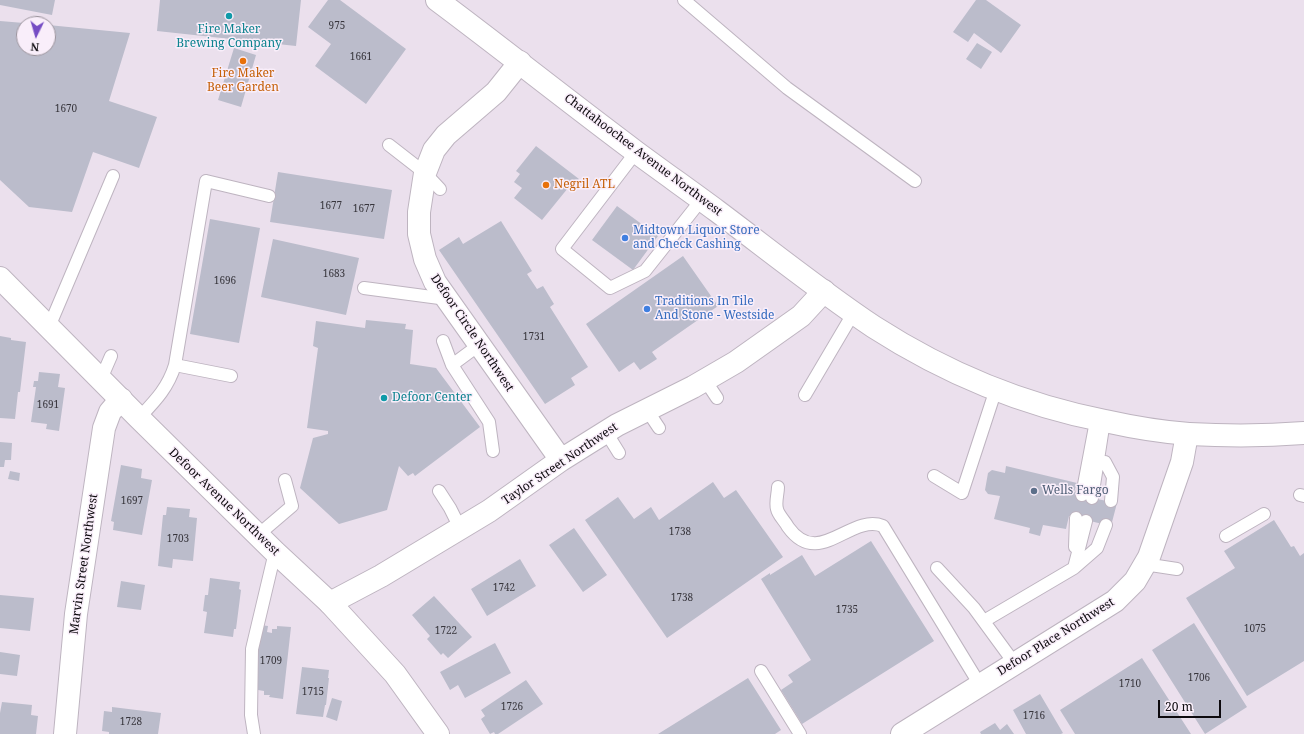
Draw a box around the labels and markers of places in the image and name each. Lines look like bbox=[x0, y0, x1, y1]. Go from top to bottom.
marker: Fire Maker Brewing Company bbox=[224, 11, 234, 21]
place label: Fire Maker Brewing Company bbox=[176, 23, 282, 51]
marker: Fire Maker Beer Garden bbox=[238, 56, 248, 66]
place label: Fire Maker Beer Garden bbox=[207, 67, 279, 95]
place label: Negril ATL bbox=[554, 178, 615, 192]
marker: Negril ATL bbox=[541, 180, 551, 190]
place label: Midtown Liquor Store and Check Cashing bbox=[633, 224, 760, 252]
marker: Midtown Liquor Store and Check Cashing bbox=[620, 233, 630, 243]
place label: Traditions In Tile And Stone - Westside bbox=[655, 295, 774, 323]
marker: Traditions In Tile And Stone - Westside bbox=[642, 304, 652, 314]
place label: Defoor Center bbox=[392, 391, 472, 405]
marker: Defoor Center bbox=[379, 393, 389, 403]
place label: Wells Fargo bbox=[1042, 484, 1109, 498]
marker: Wells Fargo bbox=[1029, 486, 1039, 496]

